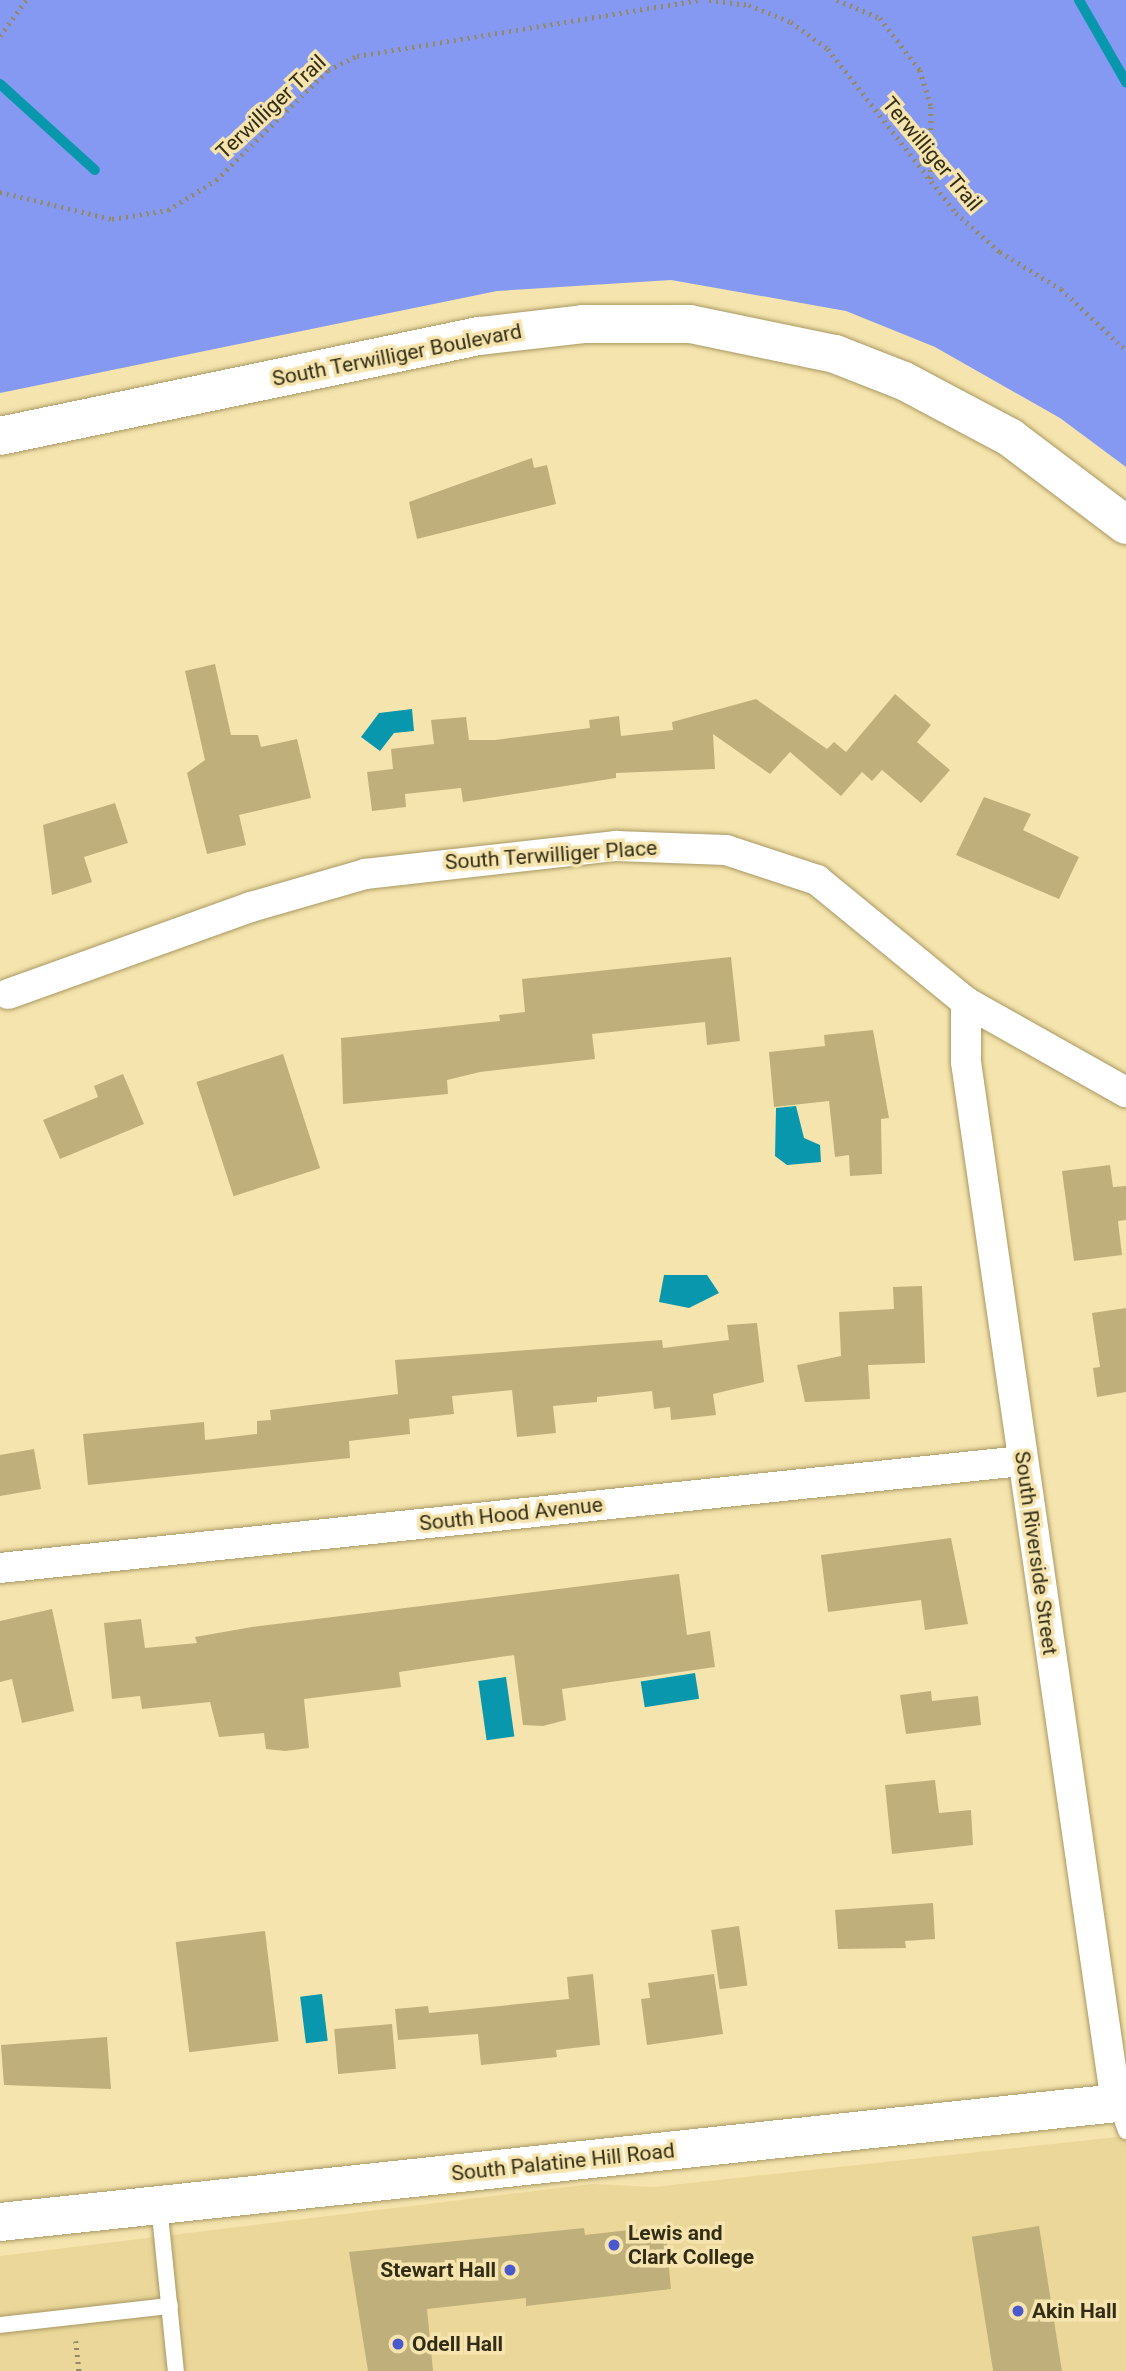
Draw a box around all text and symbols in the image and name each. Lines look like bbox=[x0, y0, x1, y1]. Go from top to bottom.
street label: Terwilliger Trail bbox=[211, 50, 331, 164]
street label: Terwilliger Trail bbox=[877, 92, 987, 216]
street label: South Terwilliger Boulevard bbox=[270, 318, 524, 392]
street label: South Terwilliger Place bbox=[444, 835, 658, 875]
street label: South Riverside Street bbox=[1009, 1449, 1063, 1657]
street label: South Hood Avenue bbox=[418, 1492, 604, 1536]
street label: South Palatine Hill Road bbox=[450, 2138, 676, 2186]
place label: Lewis and Clark College bbox=[628, 2220, 754, 2270]
marker: Lewis and Clark College bbox=[606, 2237, 622, 2253]
place label: Stewart Hall bbox=[380, 2257, 496, 2283]
marker: Stewart Hall bbox=[502, 2262, 518, 2278]
place label: Akin Hall bbox=[1032, 2298, 1117, 2324]
marker: Akin Hall bbox=[1010, 2303, 1026, 2319]
place label: Odell Hall bbox=[412, 2331, 503, 2357]
marker: Odell Hall bbox=[390, 2336, 406, 2352]

